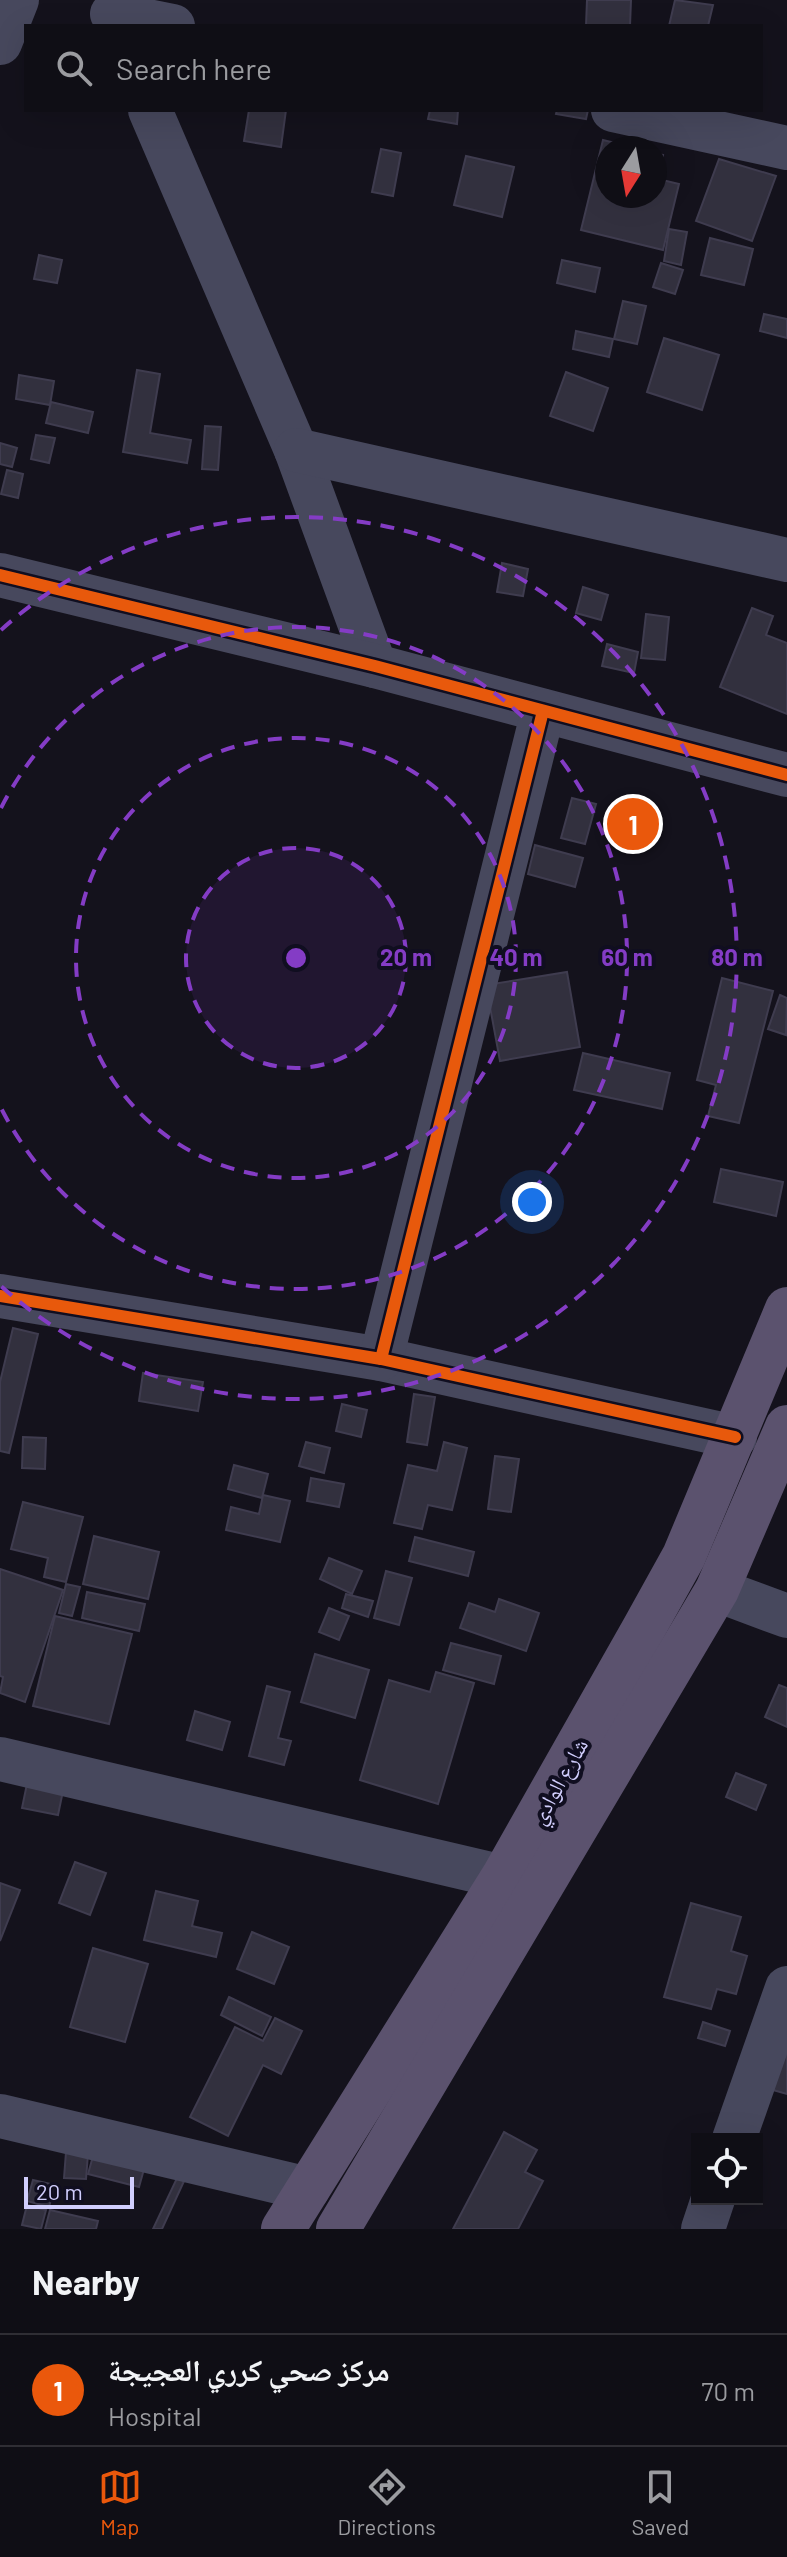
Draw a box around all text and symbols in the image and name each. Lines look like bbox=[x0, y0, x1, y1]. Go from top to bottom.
search box bbox=[24, 24, 763, 112]
icon: search bbox=[52, 46, 96, 90]
text: Search here bbox=[116, 50, 272, 86]
north arrow bbox=[595, 136, 667, 208]
pin: 1 bbox=[607, 794, 659, 854]
text: 20 m bbox=[380, 942, 432, 971]
text: 40 m bbox=[489, 942, 543, 971]
text: 60 m bbox=[601, 942, 653, 971]
text: 80 m bbox=[711, 942, 763, 971]
centre of rings bbox=[282, 944, 310, 972]
your location bbox=[512, 1182, 552, 1222]
street label: شارع الوادي bbox=[524, 1733, 597, 1831]
map controls bbox=[691, 2133, 763, 2205]
button: locate bbox=[691, 2133, 763, 2205]
scale bar bbox=[24, 2173, 134, 2209]
text: 20 m bbox=[36, 2178, 83, 2204]
text: Nearby bbox=[32, 2261, 140, 2302]
text: مركز صحي كرري العجيجة bbox=[108, 2351, 390, 2387]
text: 1 bbox=[53, 2375, 63, 2406]
text: 70 m bbox=[701, 2375, 755, 2406]
text: Hospital bbox=[108, 2400, 201, 2431]
tab: Map bbox=[98, 2465, 142, 2539]
tab: Directions bbox=[337, 2465, 436, 2539]
tab: Saved bbox=[631, 2465, 689, 2539]

